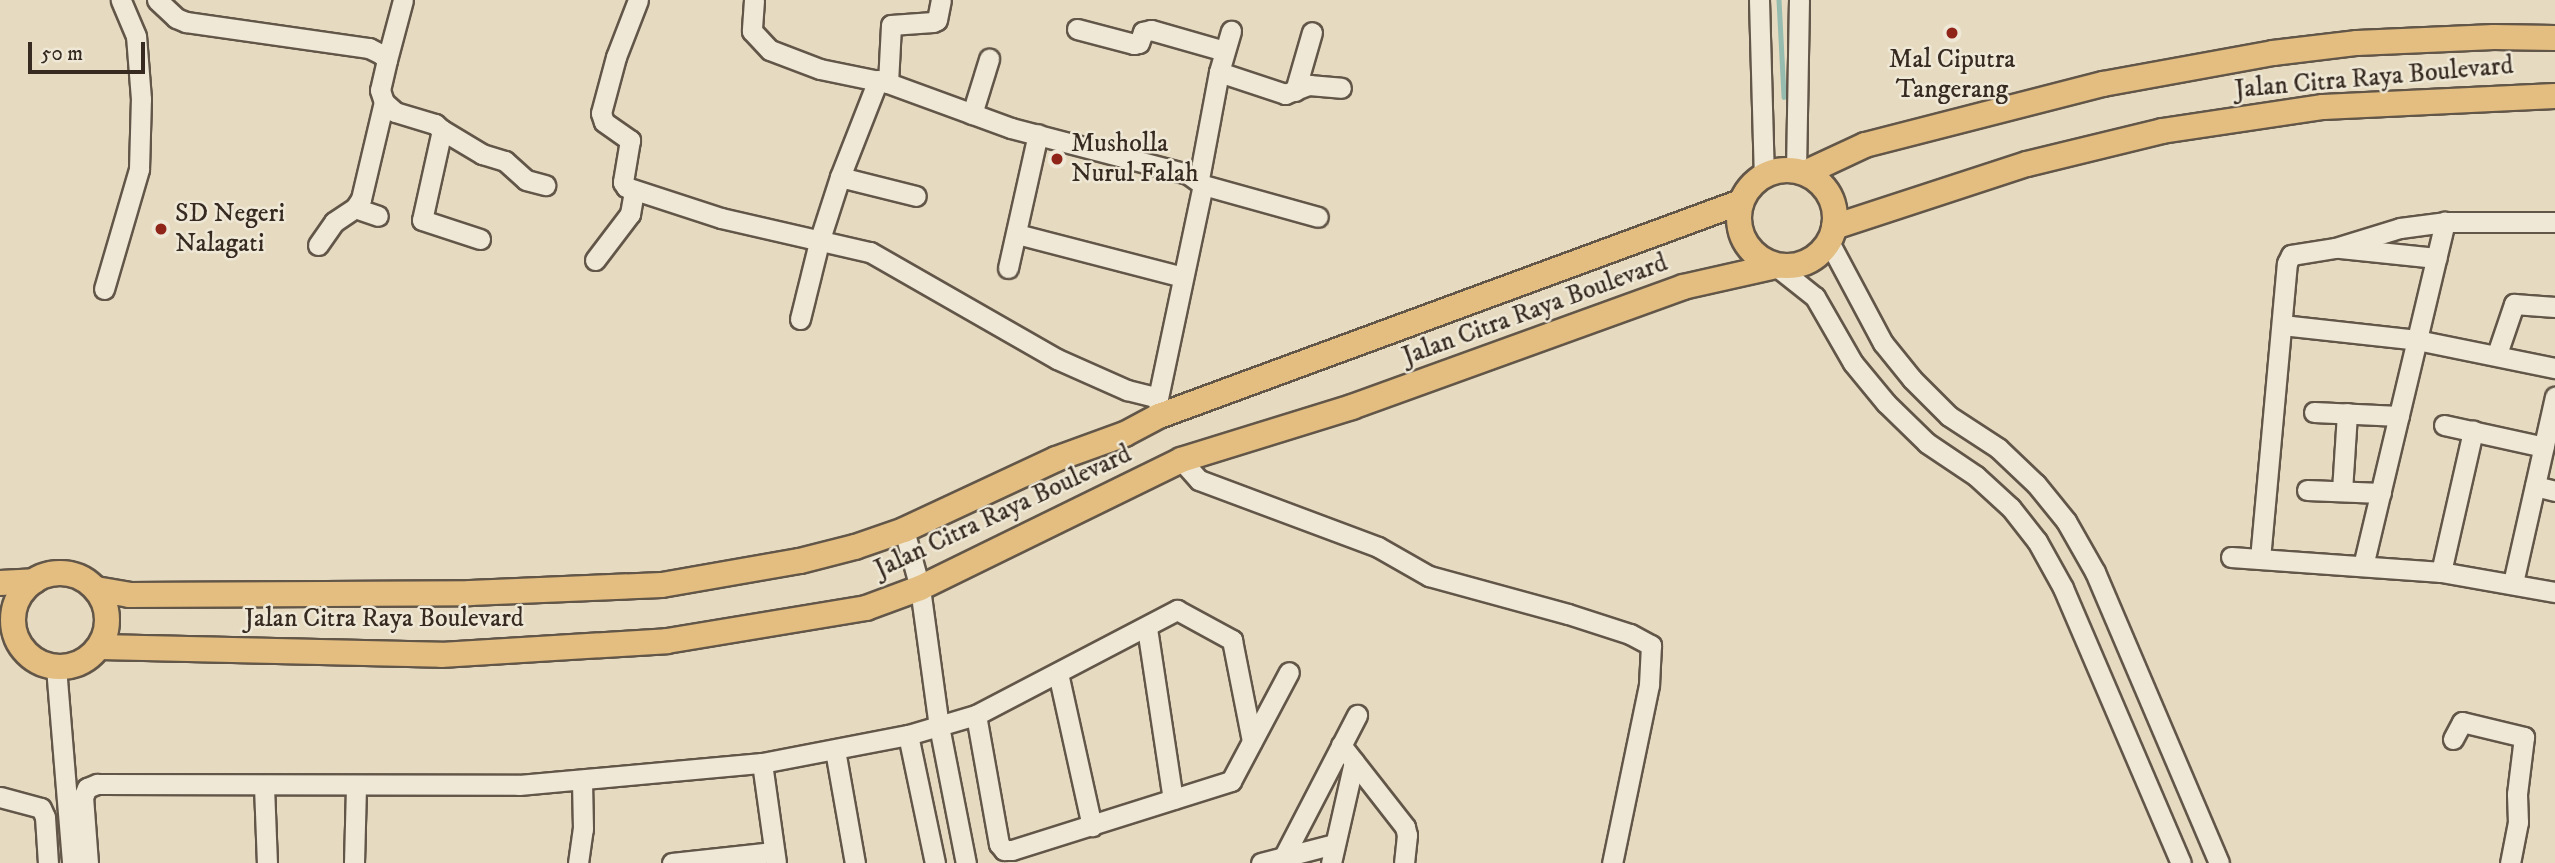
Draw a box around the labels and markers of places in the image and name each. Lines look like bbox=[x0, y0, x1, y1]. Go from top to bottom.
marker: Mal Ciputra Tangerang bbox=[1944, 25, 1960, 41]
place label: Mal Ciputra Tangerang bbox=[1889, 44, 2015, 106]
place label: Musholla Nurul Falah bbox=[1071, 128, 1199, 190]
marker: Musholla Nurul Falah bbox=[1049, 151, 1065, 167]
place label: SD Negeri Nalagati bbox=[175, 198, 285, 260]
marker: SD Negeri Nalagati bbox=[153, 221, 169, 237]

